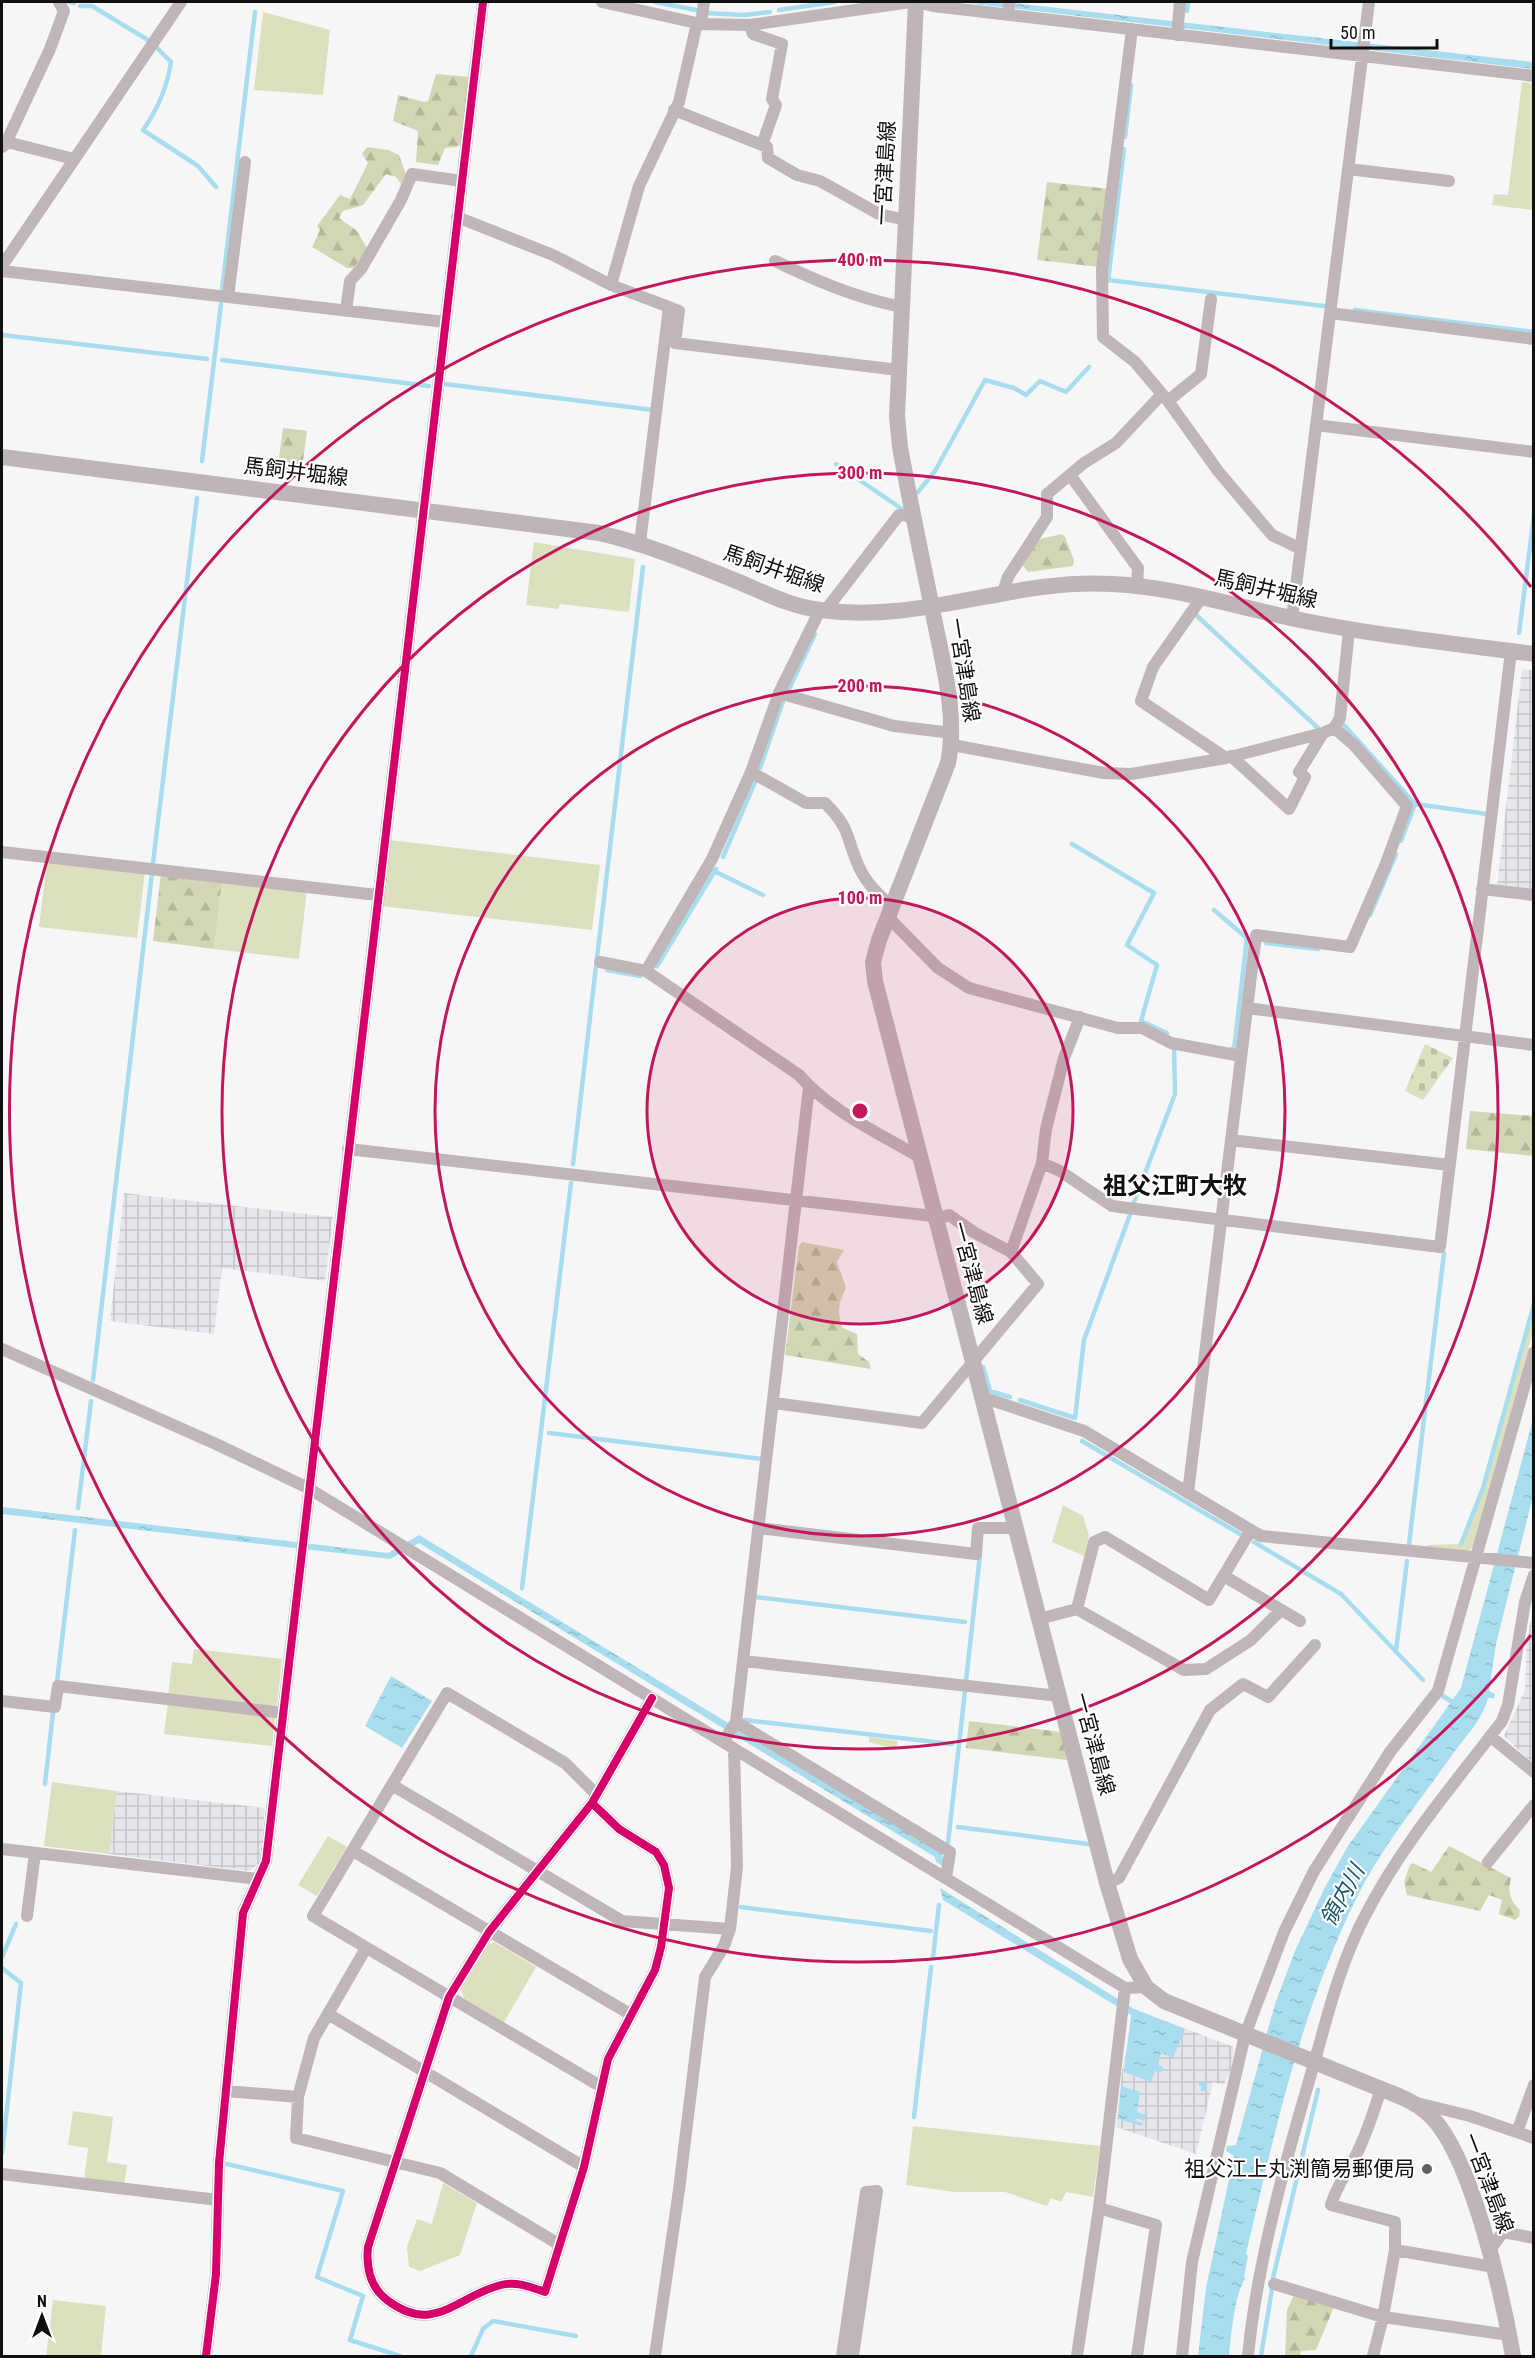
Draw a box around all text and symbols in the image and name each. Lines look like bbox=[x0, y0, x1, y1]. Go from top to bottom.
scale bar bbox=[1331, 12, 1438, 50]
text: 50 m bbox=[1340, 22, 1375, 43]
street label: 一宮津島線 bbox=[870, 120, 900, 226]
text: 400 m bbox=[838, 249, 882, 270]
street label: 馬飼井堀線 bbox=[242, 454, 350, 490]
text: 300 m bbox=[838, 462, 882, 483]
street label: 馬飼井堀線 bbox=[720, 541, 828, 597]
street label: 馬飼井堀線 bbox=[1212, 565, 1320, 613]
street label: 一宮津島線 bbox=[944, 616, 984, 724]
text: 200 m bbox=[838, 675, 882, 696]
text: 100 m bbox=[838, 887, 882, 908]
centre of rings bbox=[850, 1101, 870, 1121]
district label: 祖父江町大牧 bbox=[1103, 1172, 1247, 1200]
street label: 一宮津島線 bbox=[947, 1219, 997, 1327]
street label: 一宮津島線 bbox=[1069, 1690, 1119, 1798]
water label: 領内川 bbox=[1316, 1859, 1370, 1930]
street label: 一宮津島線 bbox=[1458, 2130, 1518, 2236]
place label: 祖父江上丸渕簡易郵便局 bbox=[1184, 2157, 1415, 2181]
marker: 祖父江上丸渕簡易郵便局 bbox=[1420, 2162, 1434, 2176]
north arrow bbox=[12, 2286, 72, 2346]
text: N bbox=[37, 2292, 47, 2311]

